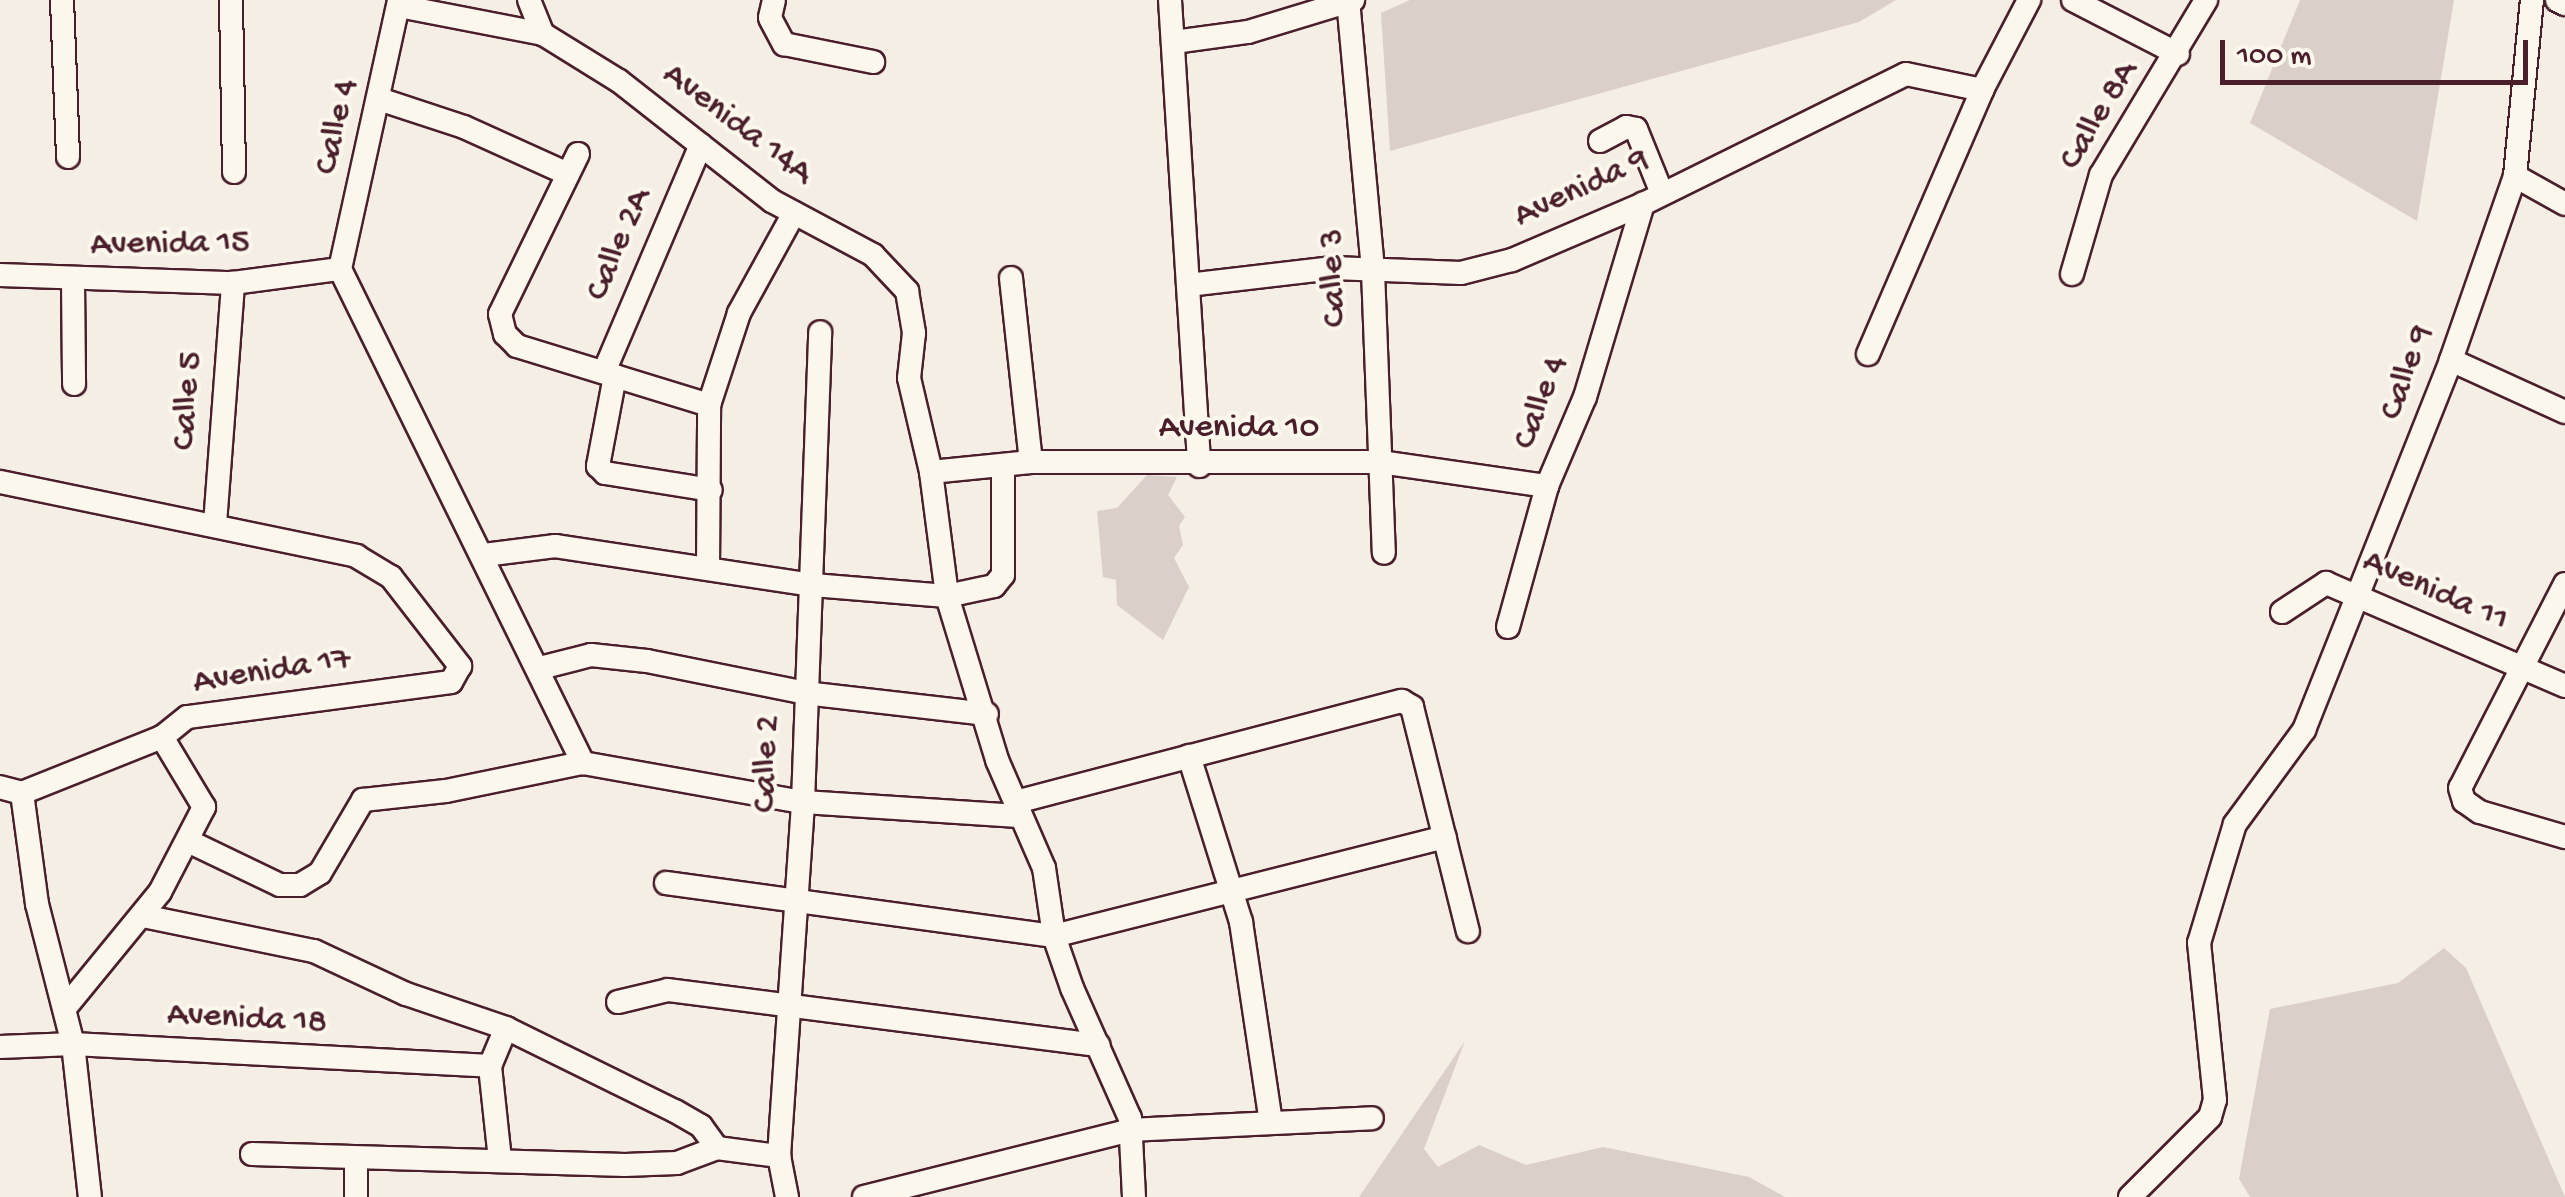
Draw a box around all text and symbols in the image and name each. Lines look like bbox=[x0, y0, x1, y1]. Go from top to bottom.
scale bar bbox=[2225, 20, 2532, 82]
text: 100 m bbox=[2237, 40, 2312, 75]
street label: Calle 8A bbox=[2051, 54, 2149, 178]
street label: Avenida 14A bbox=[653, 55, 821, 195]
street label: Calle 4 bbox=[307, 75, 369, 179]
street label: Avenida 9 bbox=[1508, 140, 1656, 238]
street label: Calle 2A bbox=[578, 182, 662, 308]
street label: Avenida 15 bbox=[90, 223, 250, 267]
street label: Calle 3 bbox=[1312, 228, 1358, 328]
street label: Calle 9 bbox=[2372, 320, 2444, 426]
street label: Calle 5 bbox=[165, 350, 213, 452]
street label: Calle 4 bbox=[1505, 350, 1579, 456]
street label: Avenida 10 bbox=[1159, 408, 1319, 450]
street label: Avenida 11 bbox=[2356, 541, 2514, 643]
street label: Avenida 17 bbox=[190, 639, 354, 705]
street label: Calle 2 bbox=[745, 715, 791, 813]
street label: Avenida 18 bbox=[166, 995, 328, 1045]

